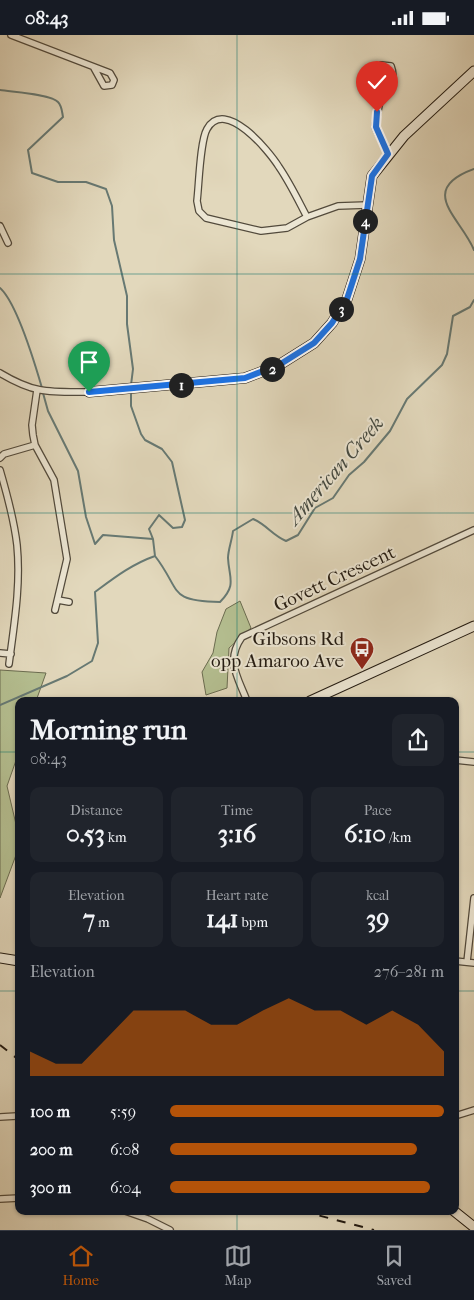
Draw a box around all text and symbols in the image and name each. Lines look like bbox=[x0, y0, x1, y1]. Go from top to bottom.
text: 08:43 bbox=[25, 7, 69, 29]
pin bbox=[356, 61, 398, 112]
icon: check bbox=[363, 68, 391, 96]
pin: 4 bbox=[352, 209, 378, 233]
text: 4 bbox=[361, 213, 370, 230]
pin: 3 bbox=[328, 297, 354, 321]
text: 3 bbox=[339, 301, 344, 318]
pin bbox=[68, 341, 110, 392]
icon: arrive bbox=[75, 348, 103, 376]
pin: 2 bbox=[260, 357, 284, 381]
text: 2 bbox=[269, 361, 276, 378]
pin: 1 bbox=[168, 373, 194, 397]
text: 1 bbox=[179, 377, 184, 394]
water label: American Creek bbox=[280, 412, 388, 531]
street label: Govett Crescent bbox=[270, 541, 399, 617]
place label: Gibsons Rd opp Amaroo Ave bbox=[211, 628, 345, 672]
bus stop icon: Gibsons Rd opp Amaroo Ave bbox=[349, 636, 375, 670]
text: Morning run bbox=[30, 713, 187, 746]
button: share bbox=[392, 714, 444, 766]
text: 08:43 bbox=[30, 749, 67, 768]
text: Distance bbox=[70, 802, 123, 819]
text: Time bbox=[221, 802, 253, 819]
text: Pace bbox=[364, 802, 392, 819]
text: 0.53 bbox=[66, 819, 105, 848]
text: 3:16 bbox=[218, 819, 256, 848]
text: 6:10 bbox=[344, 819, 386, 848]
text: km bbox=[105, 829, 127, 846]
text: /km bbox=[386, 829, 411, 846]
text: Elevation bbox=[68, 887, 125, 904]
text: Heart rate bbox=[206, 887, 268, 904]
text: kcal bbox=[366, 887, 389, 904]
text: 7 bbox=[83, 904, 95, 933]
text: 141 bbox=[206, 904, 239, 933]
text: 39 bbox=[366, 904, 389, 933]
text: m bbox=[95, 914, 110, 931]
text: bpm bbox=[239, 914, 268, 931]
text: Elevation bbox=[30, 962, 95, 981]
text: 276–281 m bbox=[374, 962, 444, 981]
text: 100 m bbox=[30, 1102, 70, 1121]
text: 5:59 bbox=[110, 1102, 136, 1121]
text: 200 m bbox=[30, 1140, 73, 1159]
text: 6:08 bbox=[110, 1140, 139, 1159]
text: 300 m bbox=[30, 1178, 71, 1197]
text: 6:04 bbox=[110, 1178, 141, 1197]
tab: Home bbox=[62, 1242, 99, 1289]
tab: Map bbox=[224, 1242, 252, 1289]
tab: Saved bbox=[377, 1242, 412, 1289]

